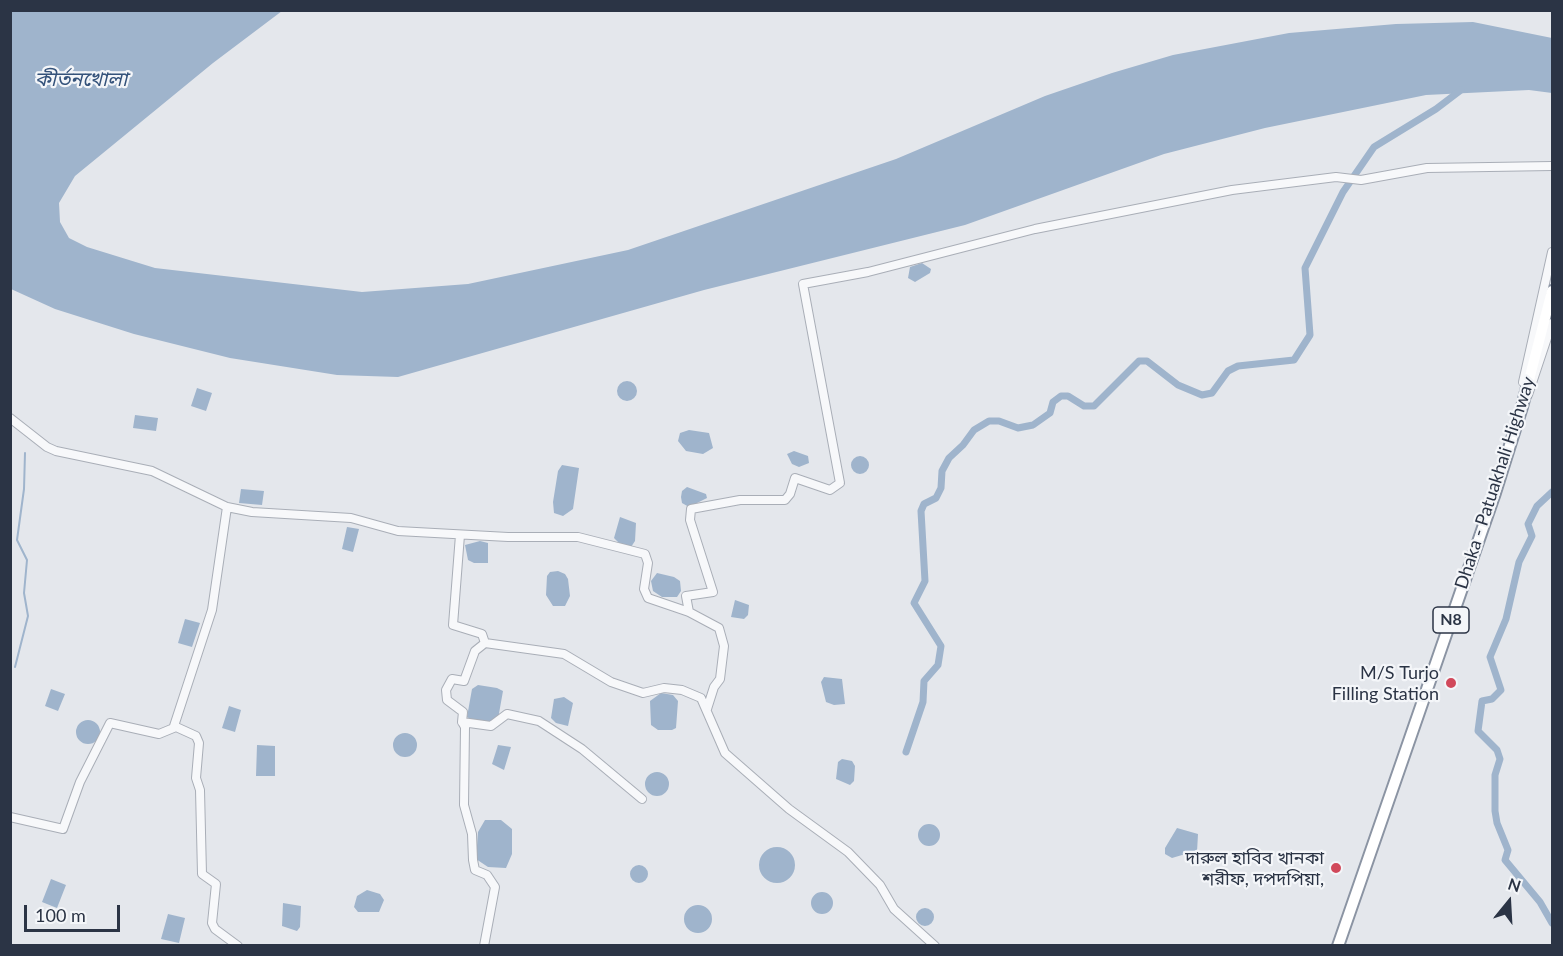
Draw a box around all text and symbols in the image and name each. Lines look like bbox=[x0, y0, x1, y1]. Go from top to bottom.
water label: কীর্তনখোলা bbox=[35, 68, 127, 92]
street label: Dhaka - Patuakhali Highway bbox=[1450, 374, 1540, 592]
road number: N8 bbox=[1433, 607, 1469, 633]
place label: M/S Turjo Filling Station bbox=[1332, 662, 1439, 704]
marker: M/S Turjo Filling Station bbox=[1444, 676, 1458, 690]
place label: দারুল হাবিব খানকা শরীফ, দপদপিয়া, bbox=[1185, 847, 1324, 890]
marker: দারুল হাবিব খানকা শরীফ, দপদপিয়া, bbox=[1329, 861, 1343, 875]
north arrow bbox=[1479, 872, 1539, 932]
text: N bbox=[1506, 873, 1524, 895]
scale bar bbox=[27, 893, 123, 931]
text: 100 m bbox=[35, 904, 86, 926]

